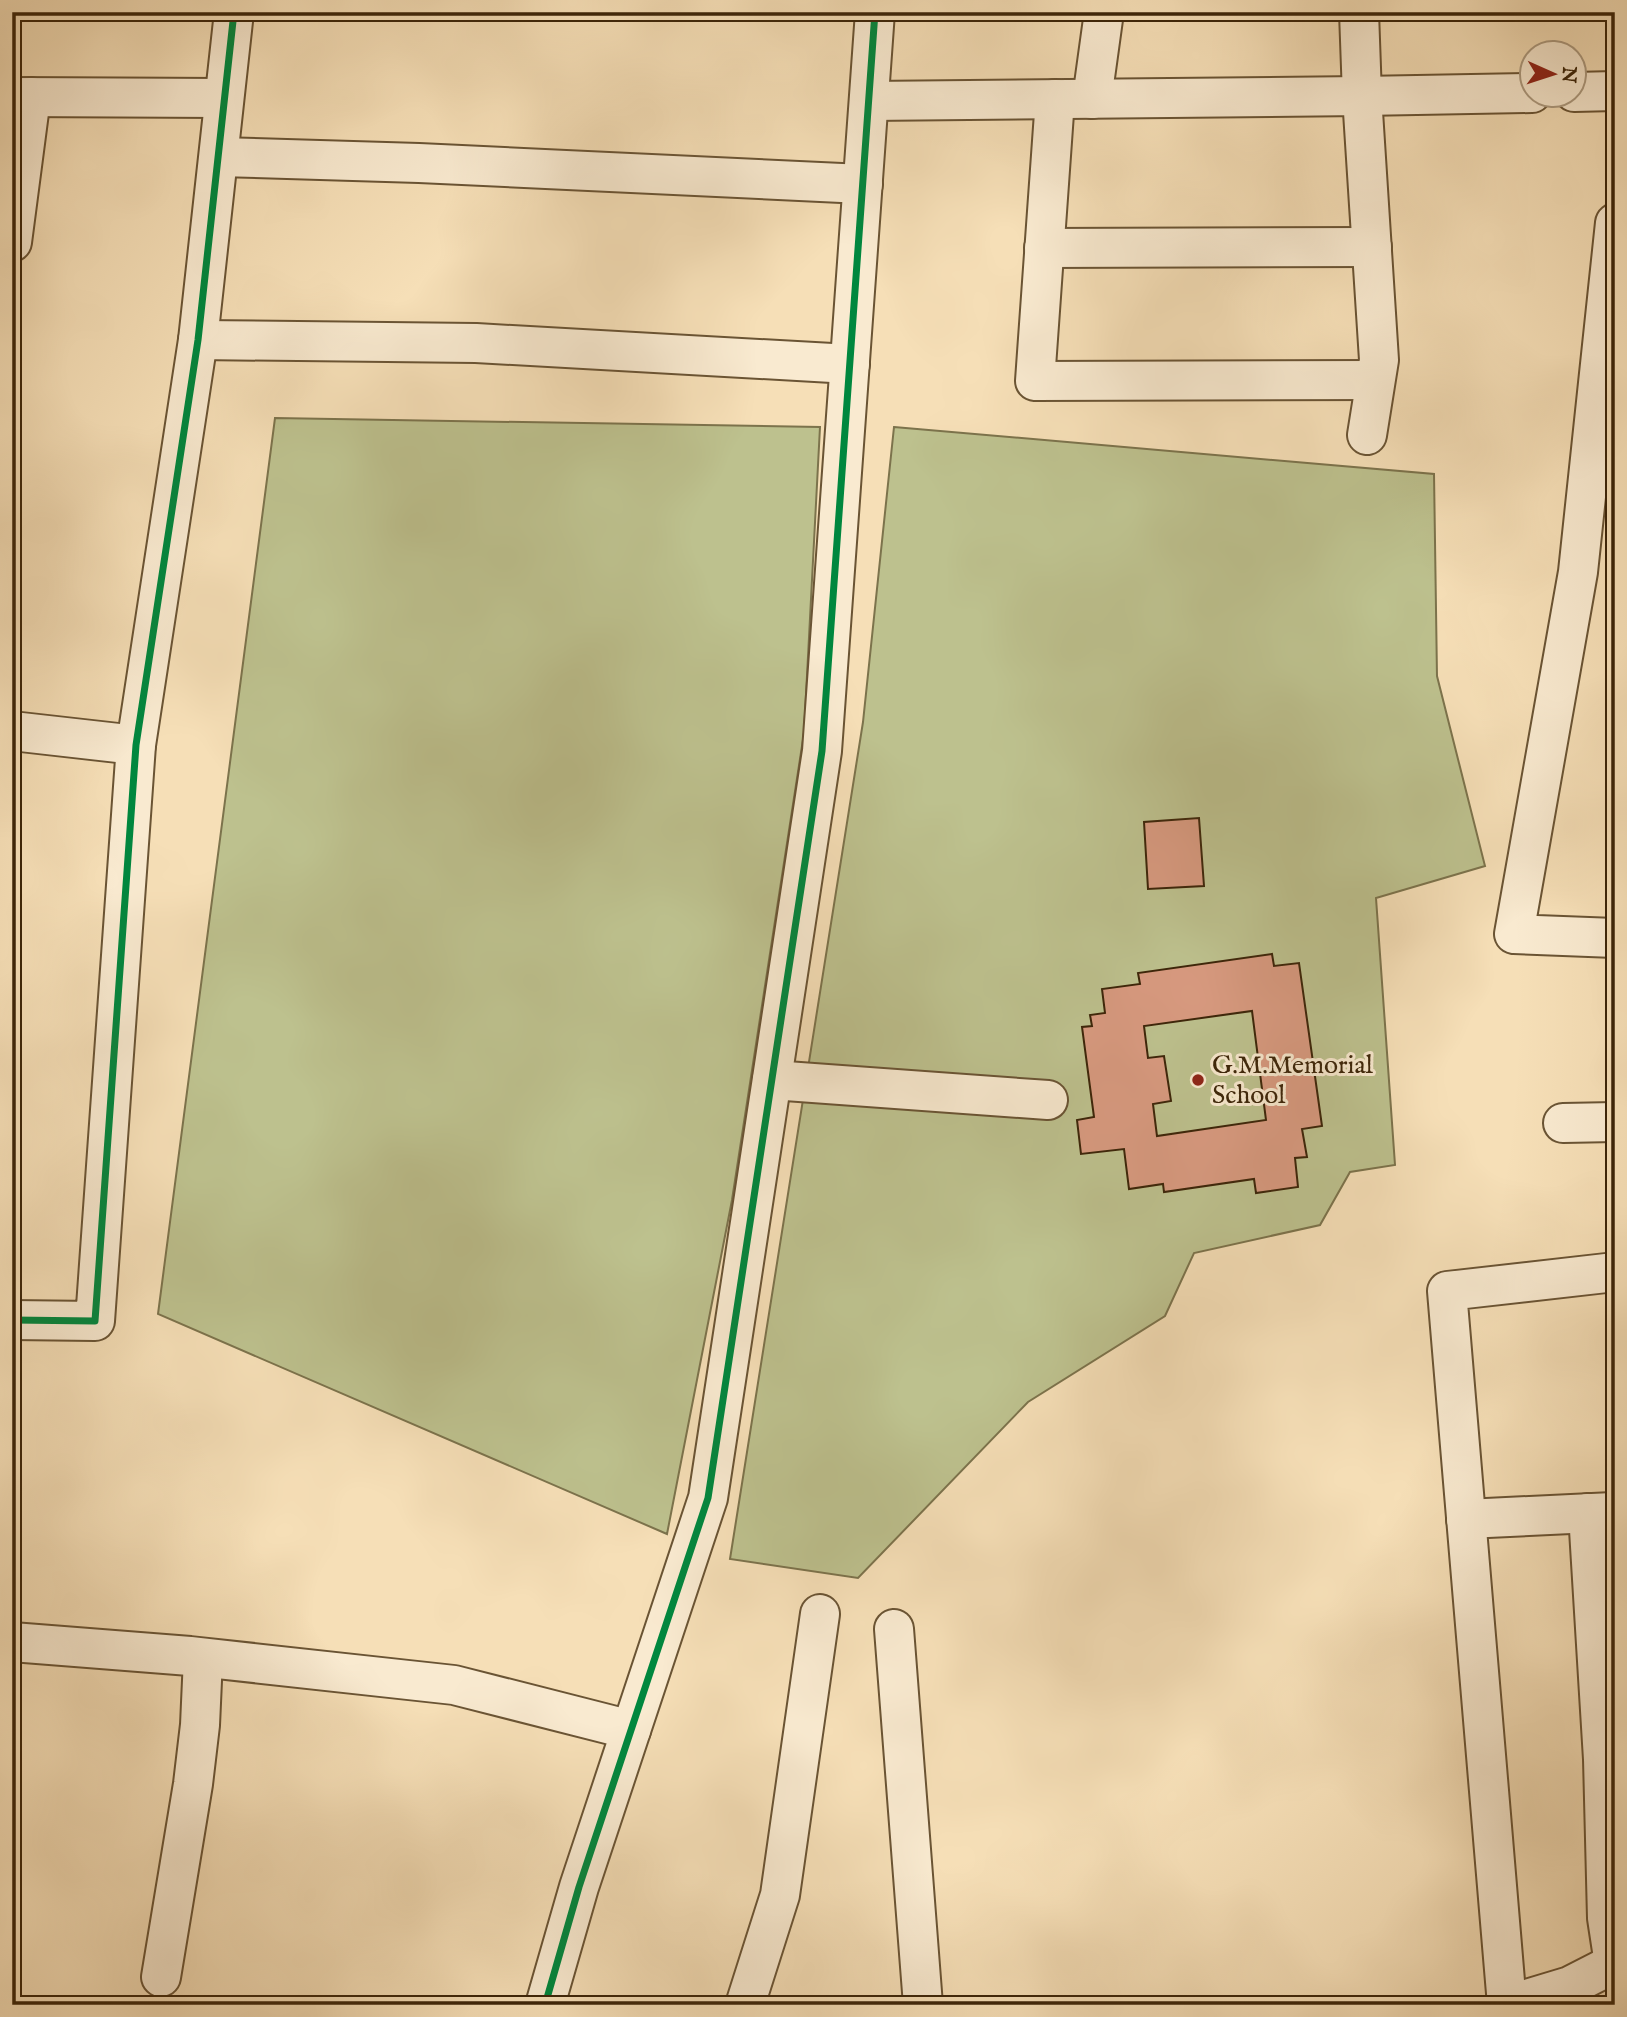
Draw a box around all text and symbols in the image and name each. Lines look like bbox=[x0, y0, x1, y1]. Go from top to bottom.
north arrow bbox=[1518, 38, 1588, 108]
text: N bbox=[1556, 65, 1580, 84]
place label: G.M.Memorial School bbox=[1212, 1049, 1374, 1112]
marker: G.M.Memorial School bbox=[1190, 1072, 1206, 1088]

